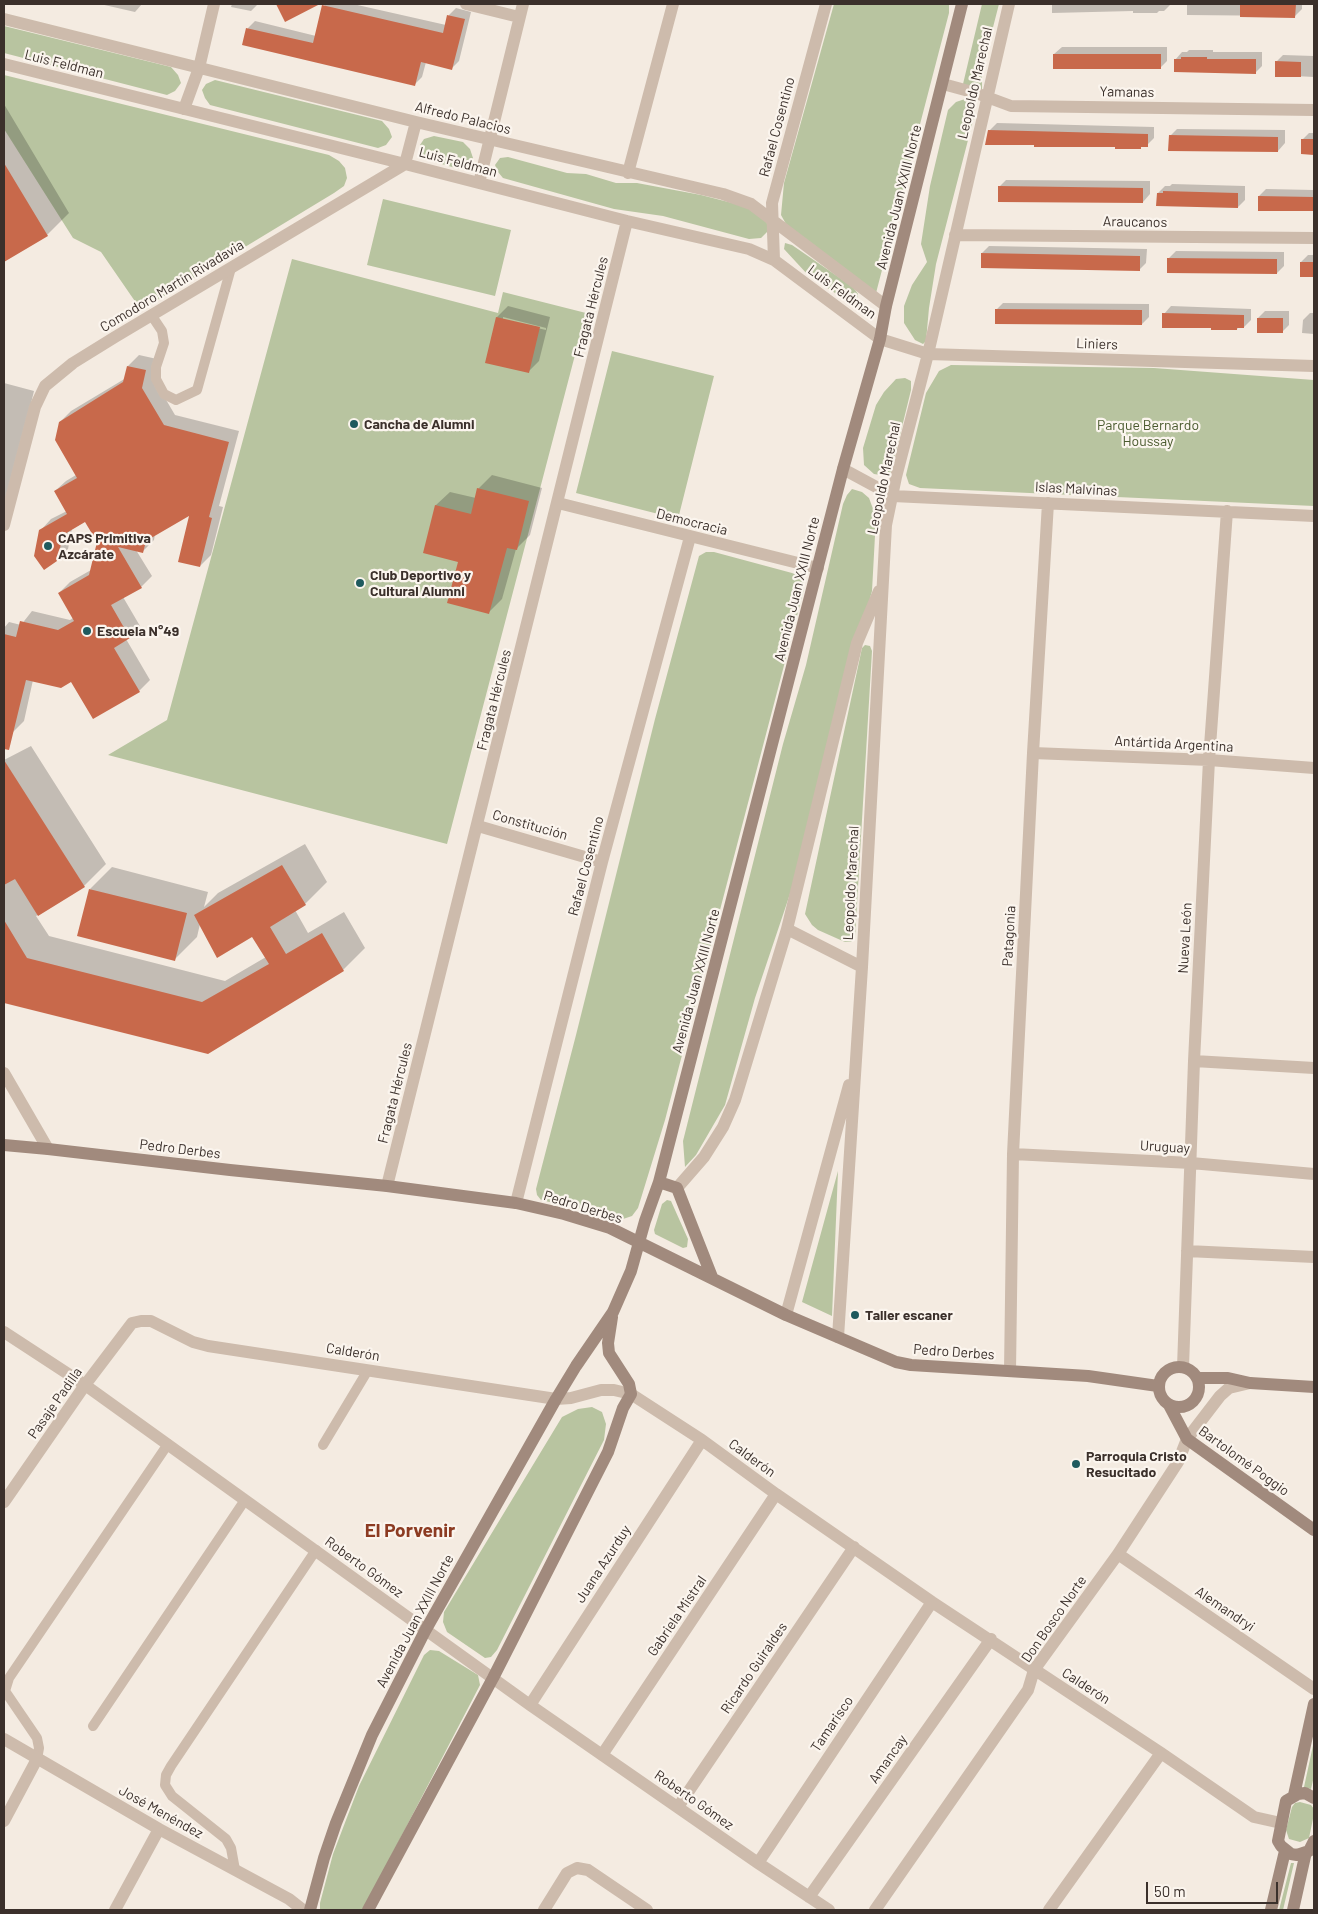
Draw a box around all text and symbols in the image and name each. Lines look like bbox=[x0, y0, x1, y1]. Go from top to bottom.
street label: Leopoldo Marechal bbox=[954, 25, 996, 141]
street label: Luis Feldman bbox=[23, 46, 105, 82]
street label: Rafael Cosentino bbox=[756, 75, 798, 179]
street label: Yamanas bbox=[1100, 83, 1154, 101]
street label: Alfredo Palacios bbox=[413, 98, 513, 138]
street label: Avenida Juan XXIII Norte bbox=[873, 123, 925, 271]
street label: Luis Feldman bbox=[417, 143, 499, 181]
street label: Araucanos bbox=[1103, 213, 1167, 231]
street label: Comodoro Martín Rivadavia bbox=[97, 236, 247, 336]
street label: Fragata Hércules bbox=[570, 255, 612, 359]
street label: Luis Feldman bbox=[804, 262, 880, 322]
street label: Liniers bbox=[1076, 335, 1118, 353]
place label: Cancha de Alumni bbox=[364, 416, 475, 432]
park label: Parque Bernardo Houssay bbox=[1097, 417, 1199, 450]
marker: Cancha de Alumni bbox=[348, 418, 360, 430]
street label: Leopoldo Marechal bbox=[864, 420, 904, 536]
street label: Islas Malvinas bbox=[1034, 478, 1118, 500]
street label: Democracia bbox=[655, 505, 729, 539]
street label: Avenida Juan XXIII Norte bbox=[771, 515, 823, 663]
place label: CAPS Primitiva Azcárate bbox=[58, 530, 151, 562]
marker: CAPS Primitiva Azcárate bbox=[42, 540, 54, 552]
place label: Club Deportivo y Cultural Alumni bbox=[370, 567, 471, 600]
marker: Club Deportivo y Cultural Alumni bbox=[354, 577, 366, 589]
place label: Escuela N°49 bbox=[97, 623, 179, 639]
marker: Escuela N°49 bbox=[81, 625, 93, 637]
street label: Fragata Hércules bbox=[473, 648, 515, 752]
street label: Antártida Argentina bbox=[1114, 732, 1234, 756]
street label: Constitución bbox=[490, 806, 570, 844]
street label: Rafael Cosentino bbox=[565, 814, 607, 918]
street label: Leopoldo Marechal bbox=[840, 825, 862, 941]
street label: Nueva León bbox=[1175, 902, 1195, 974]
street label: Patagonia bbox=[999, 905, 1019, 967]
street label: Avenida Juan XXIII Norte bbox=[669, 907, 723, 1055]
street label: Fragata Hércules bbox=[374, 1041, 416, 1145]
street label: Pedro Derbes bbox=[139, 1136, 221, 1162]
street label: Uruguay bbox=[1139, 1137, 1191, 1157]
street label: Pedro Derbes bbox=[542, 1187, 624, 1227]
place label: Taller escaner bbox=[865, 1307, 953, 1323]
marker: Taller escaner bbox=[849, 1309, 861, 1321]
street label: Calderón bbox=[325, 1339, 381, 1365]
street label: Pedro Derbes bbox=[913, 1341, 995, 1363]
street label: Pasaje Padilla bbox=[24, 1364, 86, 1442]
street label: Bartolomé Poggio bbox=[1195, 1422, 1293, 1500]
street label: Calderón bbox=[725, 1435, 779, 1481]
place label: Parroquia Cristo Resucitado bbox=[1086, 1448, 1187, 1480]
marker: Parroquia Cristo Resucitado bbox=[1070, 1458, 1082, 1470]
district label: El Porvenir bbox=[365, 1520, 455, 1542]
street label: Juana Azurduy bbox=[572, 1522, 634, 1606]
street label: Roberto Gómez bbox=[321, 1533, 407, 1601]
street label: Avenida Juan XXIII Norte bbox=[373, 1551, 457, 1691]
street label: Don Bosco Norte bbox=[1018, 1572, 1090, 1666]
street label: Gabriela Mistral bbox=[644, 1573, 710, 1659]
street label: Alemandryi bbox=[1192, 1583, 1258, 1635]
street label: Ricardo Guiraldes bbox=[717, 1619, 791, 1717]
street label: Calderón bbox=[1059, 1664, 1113, 1708]
street label: Tamarisco bbox=[807, 1693, 857, 1755]
street label: Amancay bbox=[865, 1731, 911, 1787]
street label: Roberto Gómez bbox=[651, 1766, 737, 1834]
street label: José Menéndez bbox=[116, 1782, 206, 1842]
scale bar bbox=[1148, 1872, 1280, 1904]
text: 50 m bbox=[1154, 1882, 1186, 1900]

